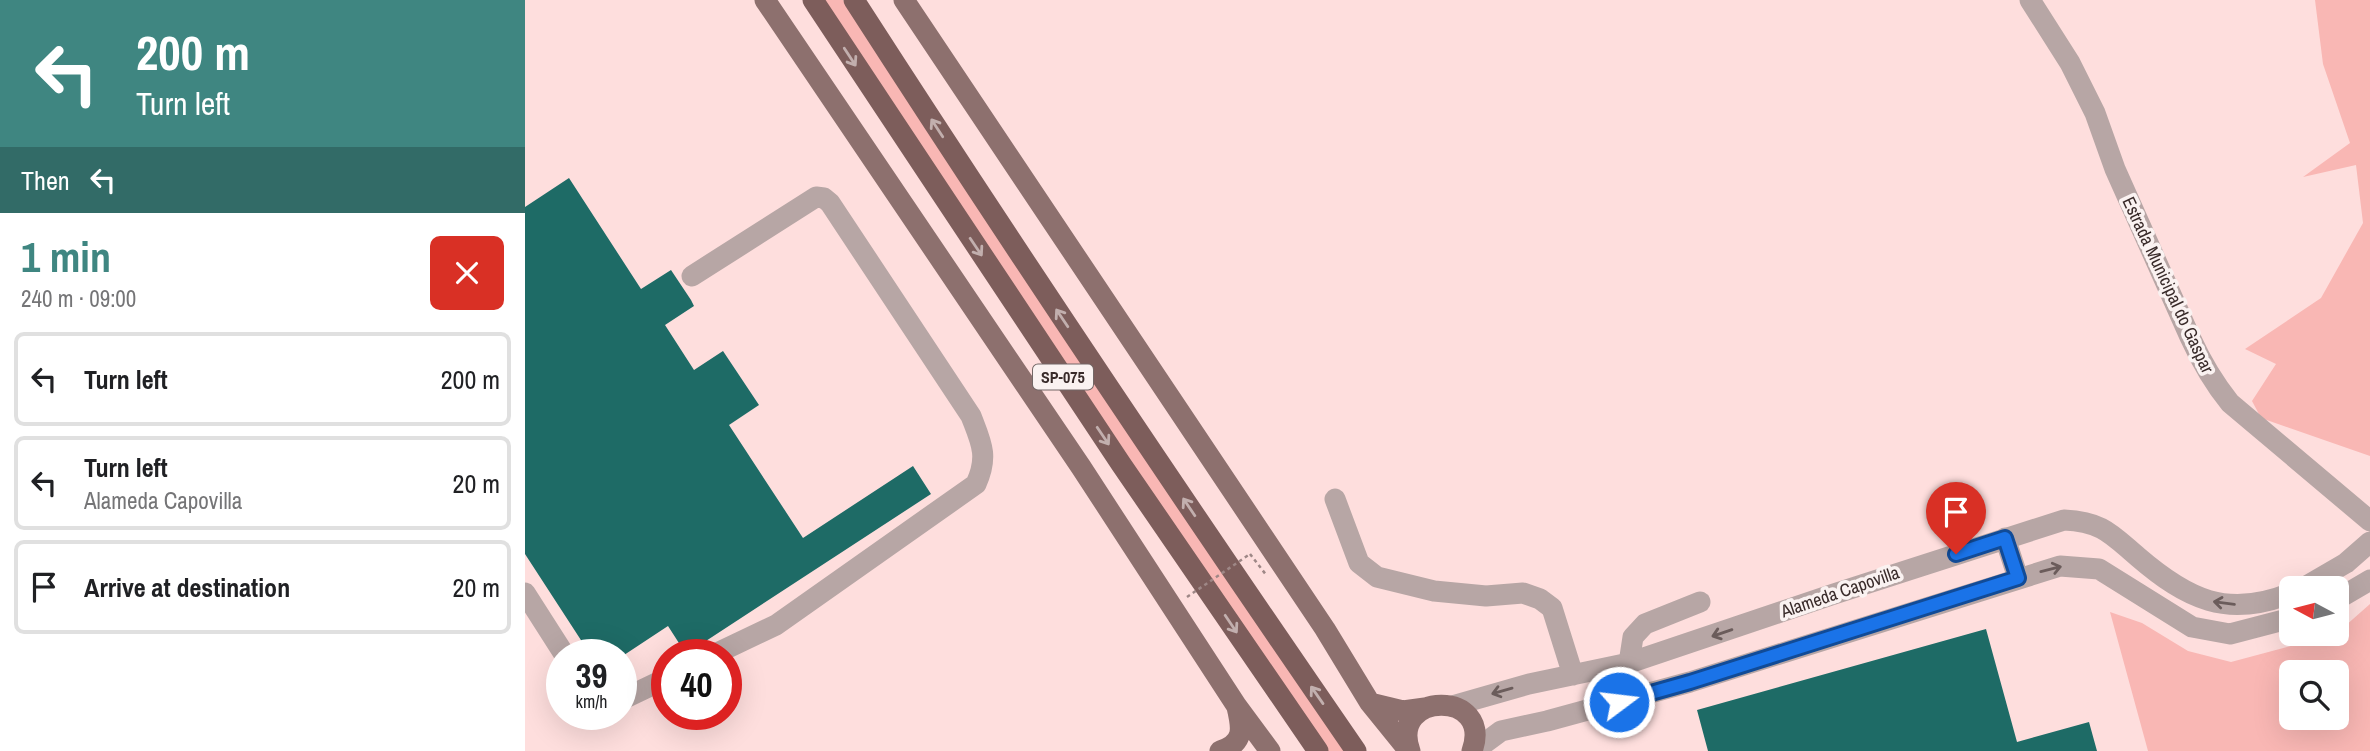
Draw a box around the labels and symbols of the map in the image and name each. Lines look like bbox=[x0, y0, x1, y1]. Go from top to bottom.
one-way arrow bbox=[843, 47, 857, 66]
one-way arrow bbox=[929, 119, 944, 138]
street label: Estrada Municipal do Gaspar bbox=[2117, 193, 2220, 377]
one-way arrow bbox=[969, 237, 983, 256]
one-way arrow bbox=[1055, 309, 1070, 328]
road number: SP-075 bbox=[1033, 364, 1093, 390]
one-way arrow bbox=[1096, 425, 1110, 445]
pin bbox=[1926, 482, 1986, 554]
one-way arrow bbox=[1182, 498, 1196, 517]
street label: Alameda Capovilla bbox=[1776, 560, 1902, 624]
one-way arrow bbox=[2039, 562, 2061, 575]
north arrow bbox=[2279, 576, 2349, 646]
one-way arrow bbox=[2213, 596, 2236, 609]
one-way arrow bbox=[1224, 614, 1238, 633]
one-way arrow bbox=[1711, 628, 1733, 640]
speed limit sign: 40 bbox=[651, 639, 742, 730]
position arrow bbox=[1582, 665, 1656, 739]
one-way arrow bbox=[1310, 686, 1324, 705]
one-way arrow bbox=[1491, 686, 1513, 699]

